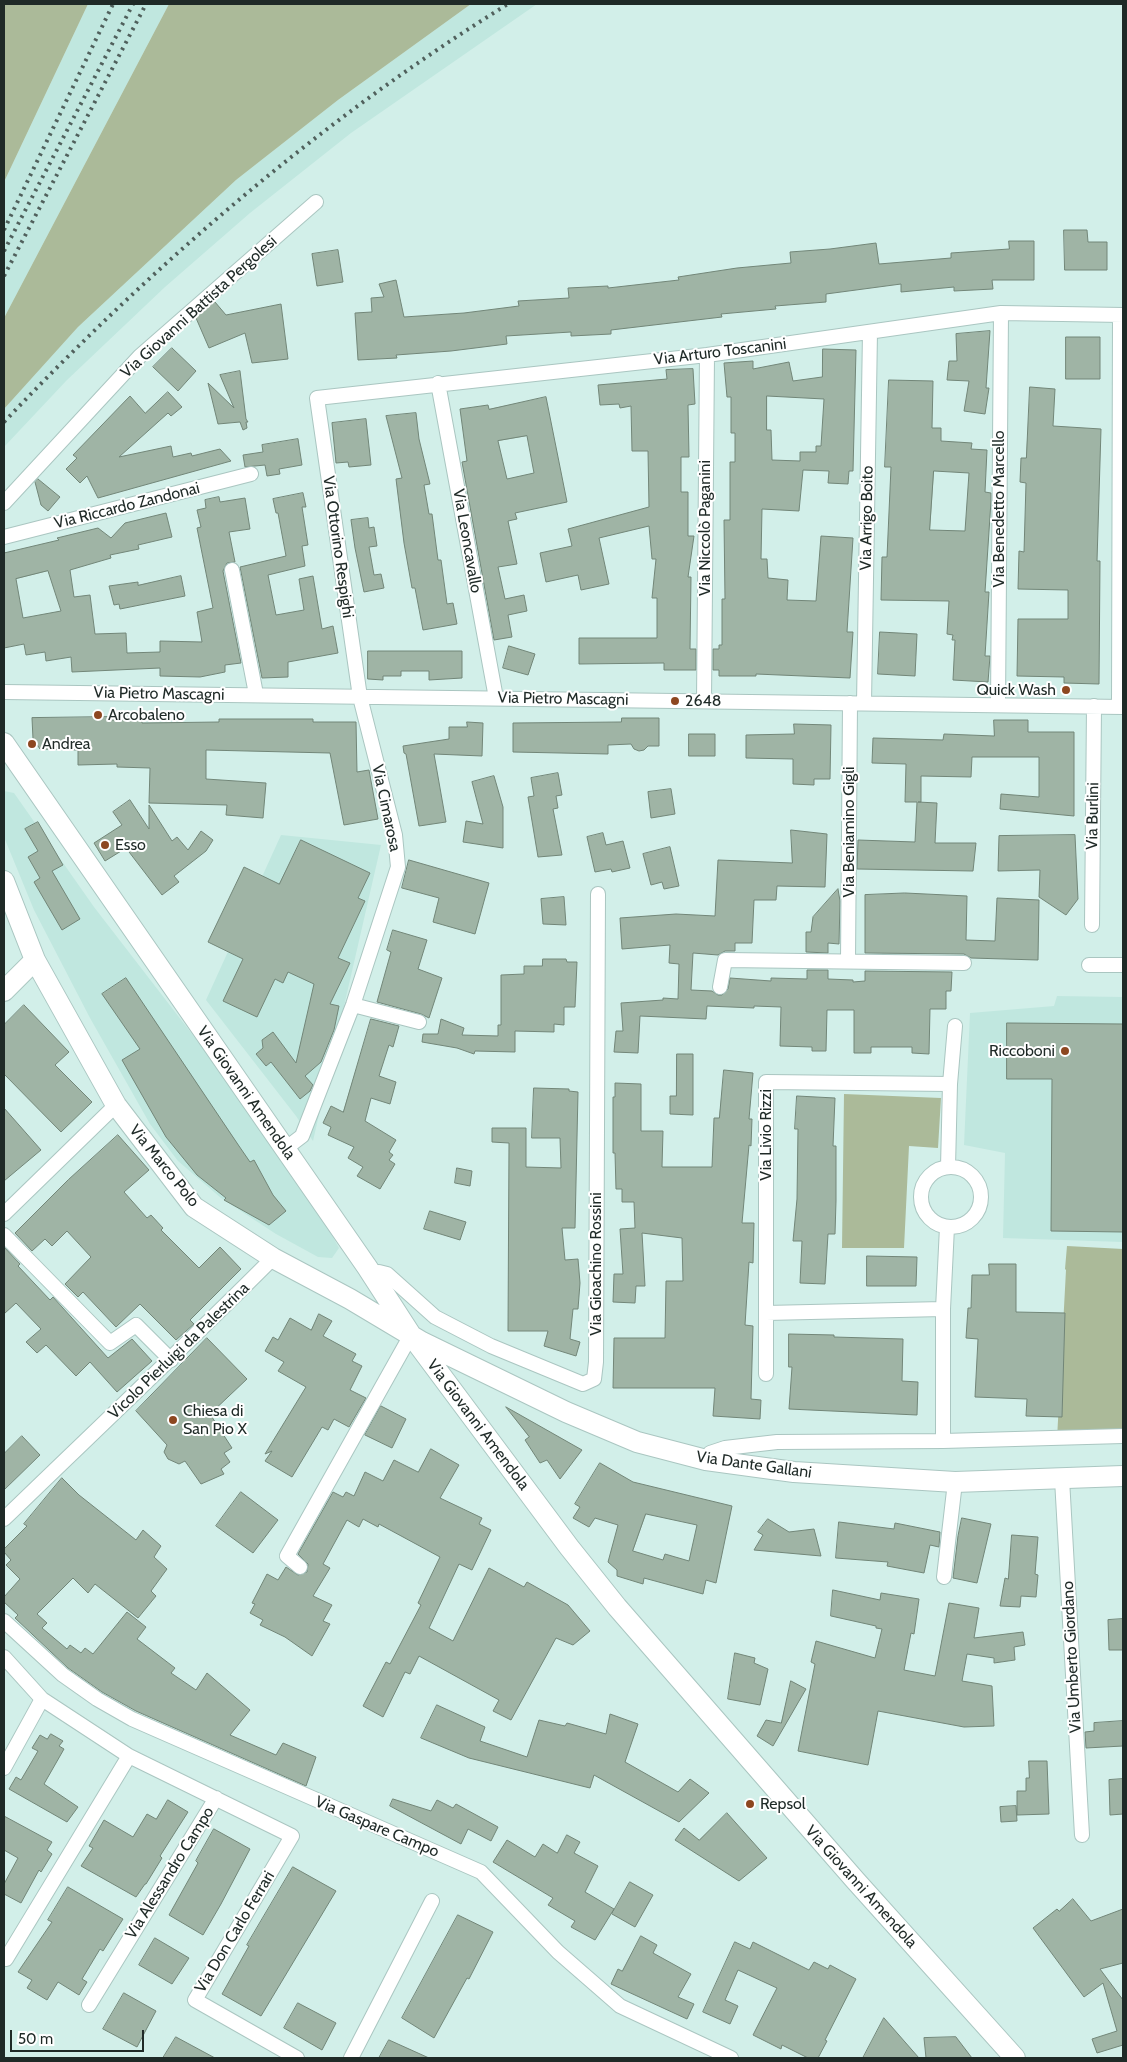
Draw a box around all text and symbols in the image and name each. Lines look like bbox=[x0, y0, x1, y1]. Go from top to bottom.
street label: Via Giovanni Battista Pergolesi bbox=[117, 232, 281, 382]
street label: Via Arturo Toscanini bbox=[653, 334, 787, 370]
street label: Via Benedetto Marcello bbox=[989, 430, 1009, 588]
street label: Via Niccolò Paganini bbox=[695, 460, 715, 596]
street label: Via Arrigo Boito bbox=[856, 465, 878, 571]
street label: Via Ottorino Respighi bbox=[319, 475, 357, 619]
street label: Via Riccardo Zandonai bbox=[52, 479, 202, 533]
street label: Via Leoncavallo bbox=[448, 487, 486, 595]
place label: Quick Wash bbox=[976, 680, 1056, 700]
street label: Via Pietro Mascagni bbox=[93, 683, 225, 705]
marker: Quick Wash bbox=[1060, 684, 1072, 696]
street label: Via Pietro Mascagni bbox=[497, 688, 629, 710]
place label: 2648 bbox=[685, 691, 721, 711]
marker: 2648 bbox=[669, 695, 681, 707]
place label: Arcobaleno bbox=[108, 705, 185, 725]
marker: Arcobaleno bbox=[92, 709, 104, 721]
place label: Andrea bbox=[42, 734, 90, 754]
marker: Andrea bbox=[26, 738, 38, 750]
street label: Via Cimarosa bbox=[367, 763, 405, 853]
street label: Via Beniamino Gigli bbox=[839, 767, 859, 897]
street label: Via Burlini bbox=[1083, 782, 1103, 850]
place label: Esso bbox=[115, 835, 146, 855]
marker: Esso bbox=[99, 839, 111, 851]
street label: Via Giovanni Amendola bbox=[193, 1023, 299, 1163]
place label: Riccoboni bbox=[989, 1041, 1055, 1061]
marker: Riccoboni bbox=[1059, 1045, 1071, 1057]
street label: Via Livio Rizzi bbox=[756, 1089, 776, 1181]
street label: Via Marco Polo bbox=[125, 1121, 203, 1211]
street label: Via Gioachino Rossini bbox=[586, 1192, 606, 1336]
street label: Vicolo Pierluigi da Palestrina bbox=[105, 1279, 253, 1423]
street label: Via Giovanni Amendola bbox=[423, 1356, 533, 1494]
place label: Chiesa di San Pio X bbox=[183, 1401, 247, 1439]
marker: Chiesa di San Pio X bbox=[167, 1414, 179, 1426]
street label: Via Dante Gallani bbox=[695, 1447, 813, 1483]
street label: Via Umberto Giordano bbox=[1058, 1580, 1086, 1734]
street label: Via Gaspare Campo bbox=[312, 1792, 442, 1862]
place label: Repsol bbox=[760, 1794, 806, 1814]
marker: Repsol bbox=[744, 1798, 756, 1810]
street label: Via Alessandro Campo bbox=[122, 1803, 218, 1943]
street label: Via Giovanni Amendola bbox=[801, 1822, 921, 1952]
street label: Via Don Carlo Ferrari bbox=[191, 1868, 279, 1996]
scale bar bbox=[12, 2020, 146, 2052]
text: 50 m bbox=[18, 2030, 53, 2048]

